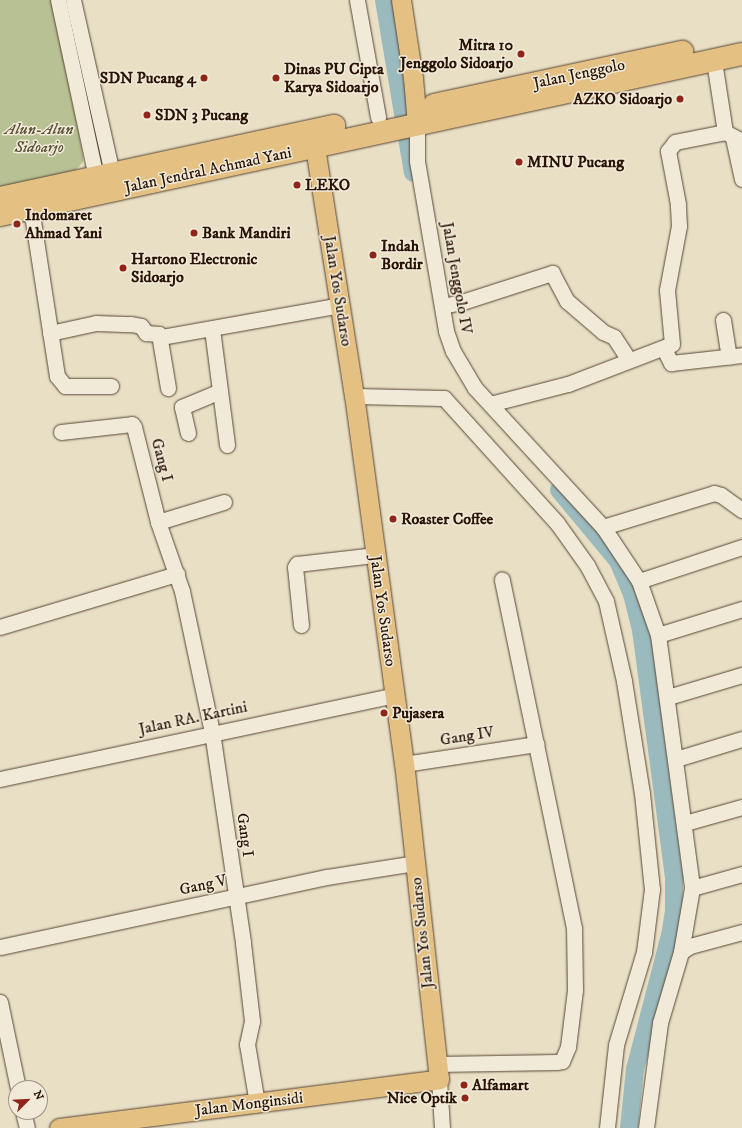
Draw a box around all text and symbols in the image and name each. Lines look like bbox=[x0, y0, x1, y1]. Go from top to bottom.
place label: Mitra 10 Jenggolo Sidoarjo bbox=[400, 35, 513, 73]
marker: Mitra 10 Jenggolo Sidoarjo bbox=[516, 49, 526, 59]
street label: Jalan Jenggolo bbox=[531, 55, 627, 93]
place label: Dinas PU Cipta Karya Sidoarjo bbox=[284, 59, 384, 97]
place label: SDN Pucang 4 bbox=[100, 68, 196, 88]
marker: SDN Pucang 4 bbox=[199, 73, 209, 83]
marker: Dinas PU Cipta Karya Sidoarjo bbox=[271, 73, 281, 83]
place label: AZKO Sidoarjo bbox=[573, 89, 672, 109]
marker: AZKO Sidoarjo bbox=[675, 94, 685, 104]
place label: SDN 3 Pucang bbox=[155, 105, 248, 125]
marker: SDN 3 Pucang bbox=[142, 110, 152, 120]
park label: Alun-Alun Sidoarjo bbox=[5, 119, 73, 157]
street label: Jalan Jendral Achmad Yani bbox=[123, 143, 293, 197]
place label: MINU Pucang bbox=[527, 152, 624, 172]
marker: MINU Pucang bbox=[514, 157, 524, 167]
place label: LEKO bbox=[305, 175, 350, 195]
marker: LEKO bbox=[292, 180, 302, 190]
place label: Indomaret Ahmad Yani bbox=[25, 205, 102, 243]
marker: Indomaret Ahmad Yani bbox=[12, 219, 22, 229]
street label: Jalan Jenggolo IV bbox=[438, 221, 476, 335]
place label: Bank Mandiri bbox=[202, 223, 291, 243]
marker: Bank Mandiri bbox=[189, 228, 199, 238]
street label: Jalan Yos Sudarso bbox=[320, 234, 356, 348]
place label: Indah Bordir bbox=[381, 236, 423, 274]
place label: Hartono Electronic Sidoarjo bbox=[131, 249, 257, 287]
marker: Indah Bordir bbox=[368, 250, 378, 260]
marker: Hartono Electronic Sidoarjo bbox=[118, 263, 128, 273]
street label: Gang I bbox=[147, 436, 177, 484]
place label: Roaster Coffee bbox=[401, 509, 493, 529]
marker: Roaster Coffee bbox=[388, 514, 398, 524]
street label: Jalan Yos Sudarso bbox=[366, 554, 400, 668]
street label: Jalan RA. Kartini bbox=[137, 697, 249, 739]
place label: Pujasera bbox=[392, 703, 444, 723]
marker: Pujasera bbox=[379, 708, 389, 718]
street label: Gang IV bbox=[439, 722, 495, 750]
street label: Gang I bbox=[232, 812, 258, 858]
street label: Gang V bbox=[178, 871, 228, 899]
street label: Jalan Yos Sudarso bbox=[407, 876, 437, 990]
place label: Alfamart bbox=[472, 1075, 529, 1095]
north arrow bbox=[8, 1080, 48, 1120]
marker: Alfamart bbox=[459, 1080, 469, 1090]
street label: Jalan Monginsidi bbox=[194, 1088, 304, 1120]
place label: Nice Optik bbox=[387, 1088, 457, 1108]
text: N bbox=[30, 1089, 46, 1102]
marker: Nice Optik bbox=[460, 1093, 470, 1103]

